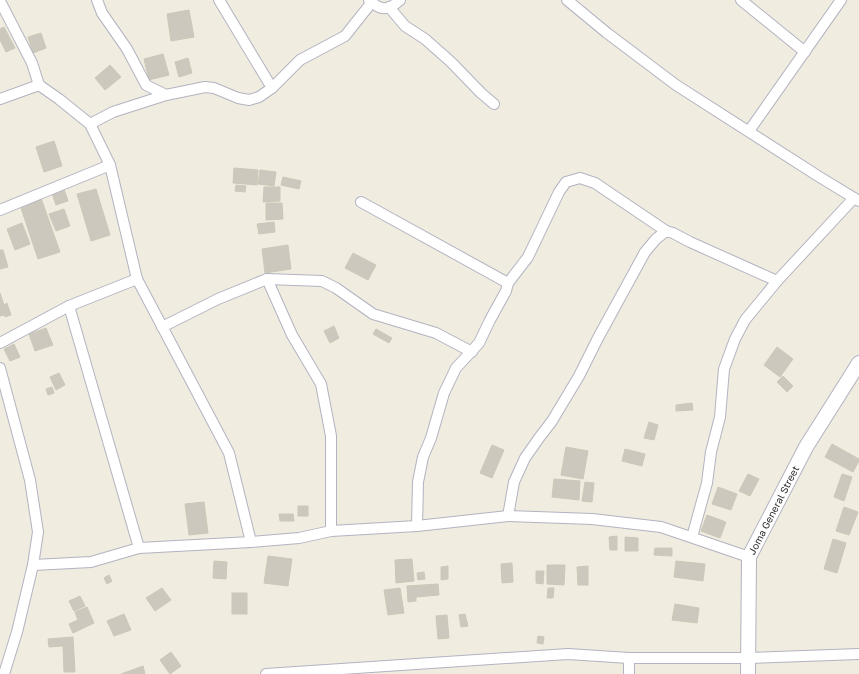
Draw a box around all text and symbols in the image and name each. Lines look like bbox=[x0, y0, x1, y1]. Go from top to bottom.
street label: Joma General Street bbox=[745, 464, 801, 556]

